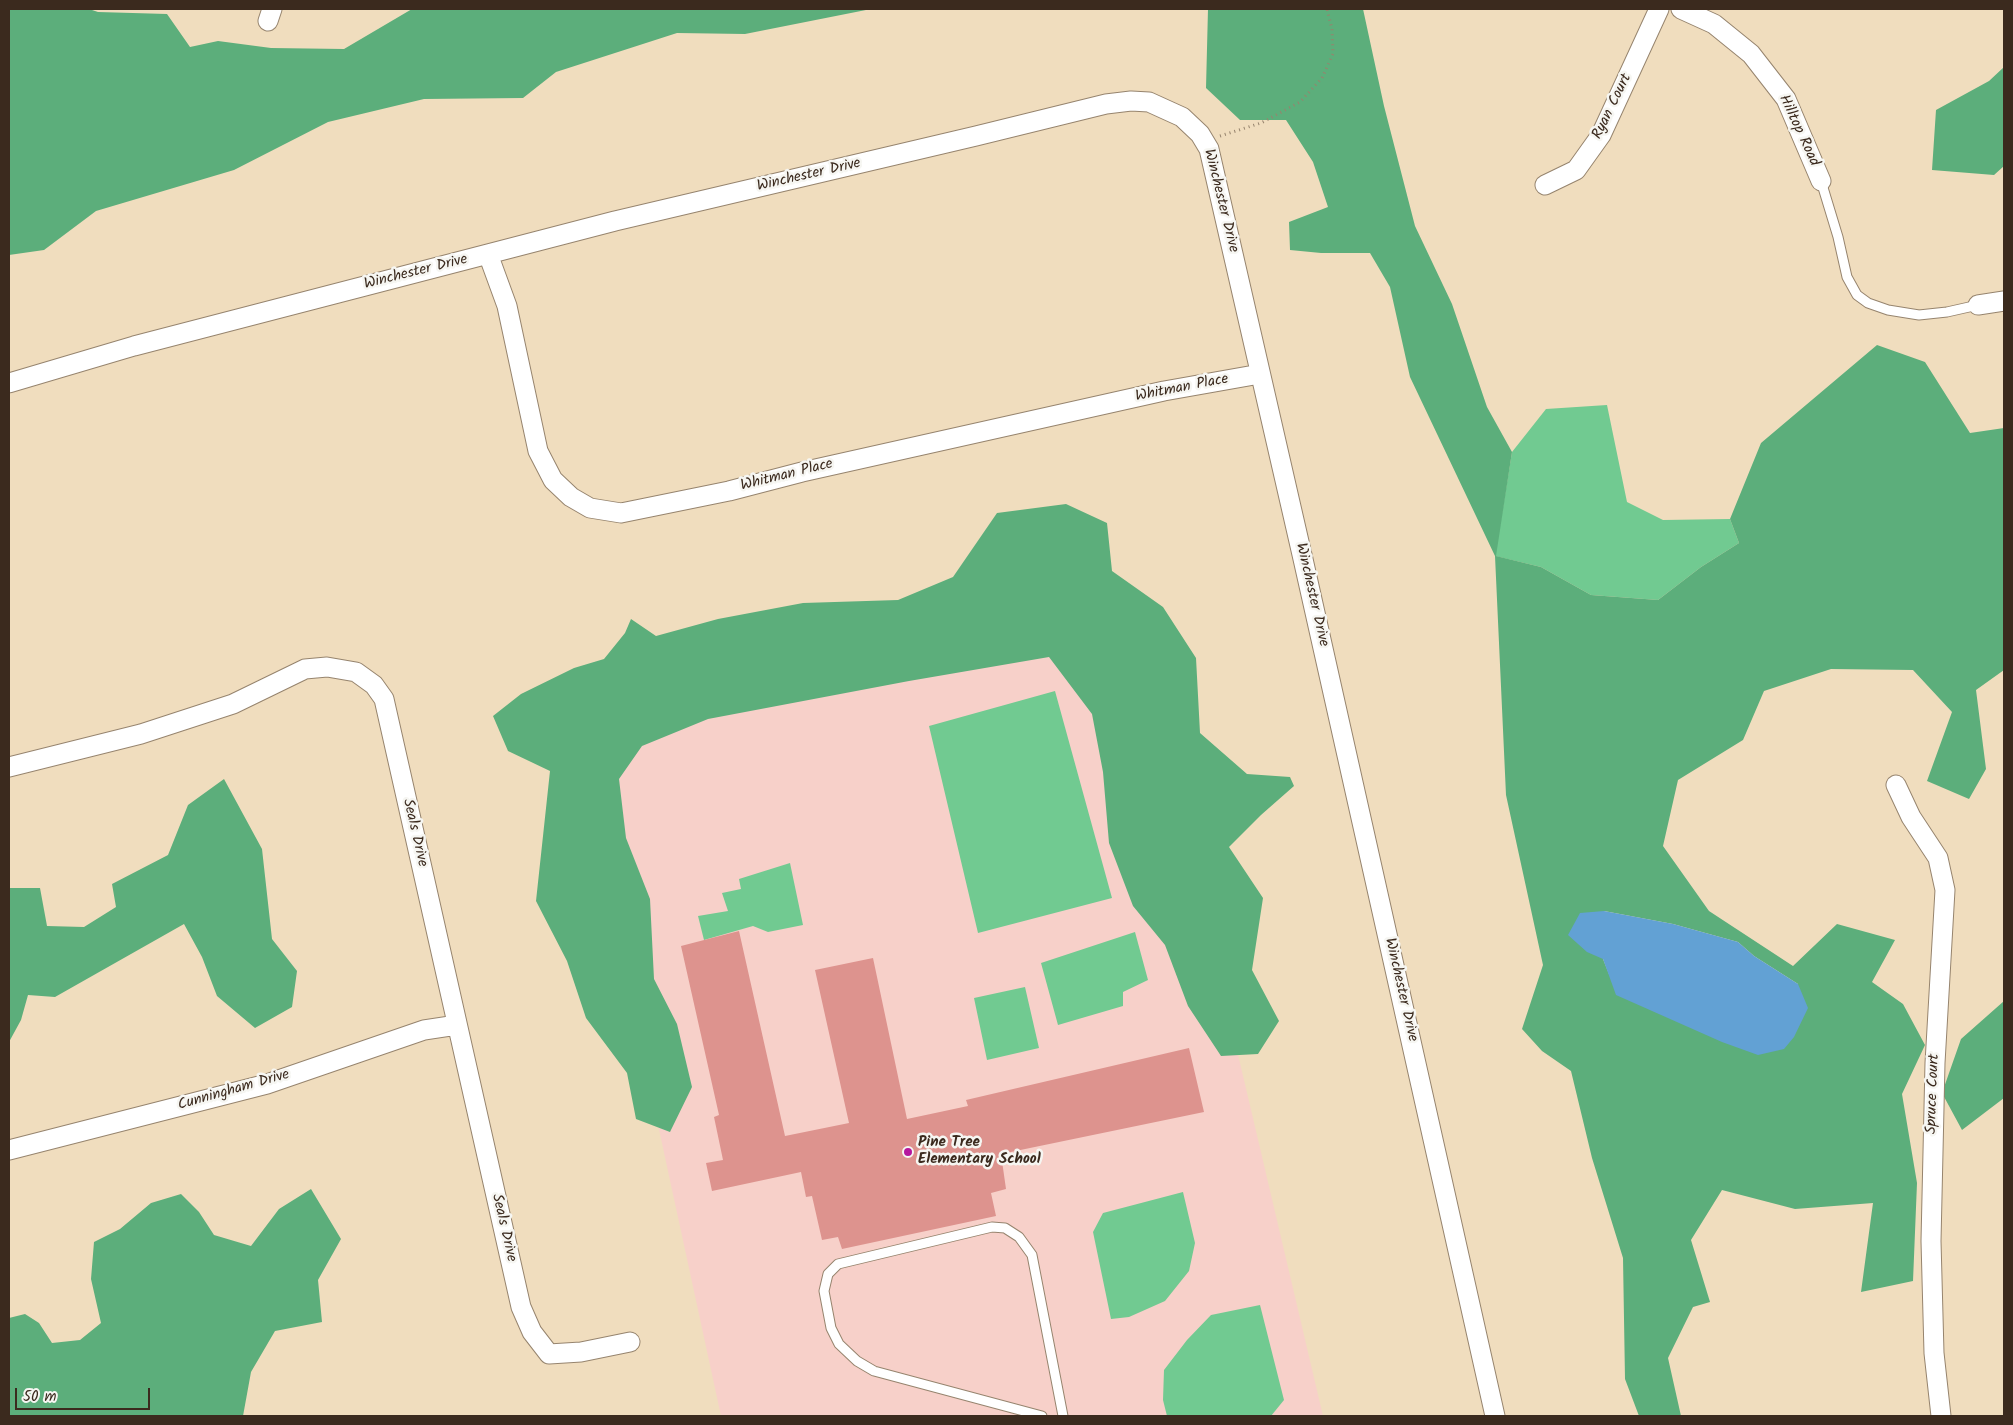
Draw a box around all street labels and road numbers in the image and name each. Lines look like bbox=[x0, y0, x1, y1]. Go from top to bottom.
street label: Ryan Court bbox=[1589, 71, 1637, 143]
street label: Hilltop Road bbox=[1774, 92, 1822, 170]
street label: Winchester Drive bbox=[1198, 147, 1242, 255]
street label: Winchester Drive bbox=[755, 155, 863, 197]
street label: Winchester Drive bbox=[362, 251, 470, 295]
street label: Whitman Place bbox=[1134, 371, 1230, 407]
street label: Whitman Place bbox=[739, 456, 835, 496]
street label: Winchester Drive bbox=[1290, 541, 1332, 649]
street label: Seals Drive bbox=[397, 797, 431, 869]
street label: Winchester Drive bbox=[1379, 936, 1421, 1044]
street label: Spruce Court bbox=[1924, 1053, 1944, 1135]
street label: Cunningham Drive bbox=[176, 1066, 292, 1116]
street label: Seals Drive bbox=[486, 1192, 520, 1264]

